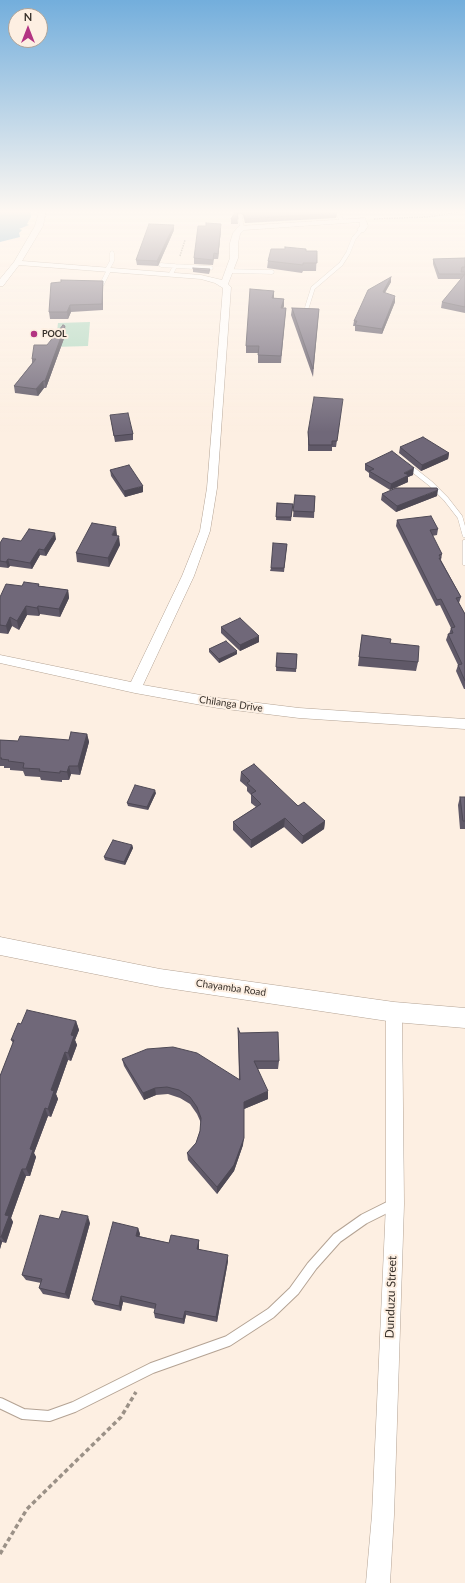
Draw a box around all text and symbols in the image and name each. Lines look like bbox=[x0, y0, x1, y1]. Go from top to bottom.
north arrow bbox=[8, 8, 48, 48]
text: N bbox=[24, 10, 32, 23]
marker: POOL bbox=[29, 329, 39, 339]
place label: POOL bbox=[42, 329, 67, 339]
street label: Chilanga Drive bbox=[198, 694, 264, 714]
street label: Chayamba Road bbox=[195, 977, 267, 999]
street label: Dunduzu Street bbox=[382, 1255, 400, 1339]

